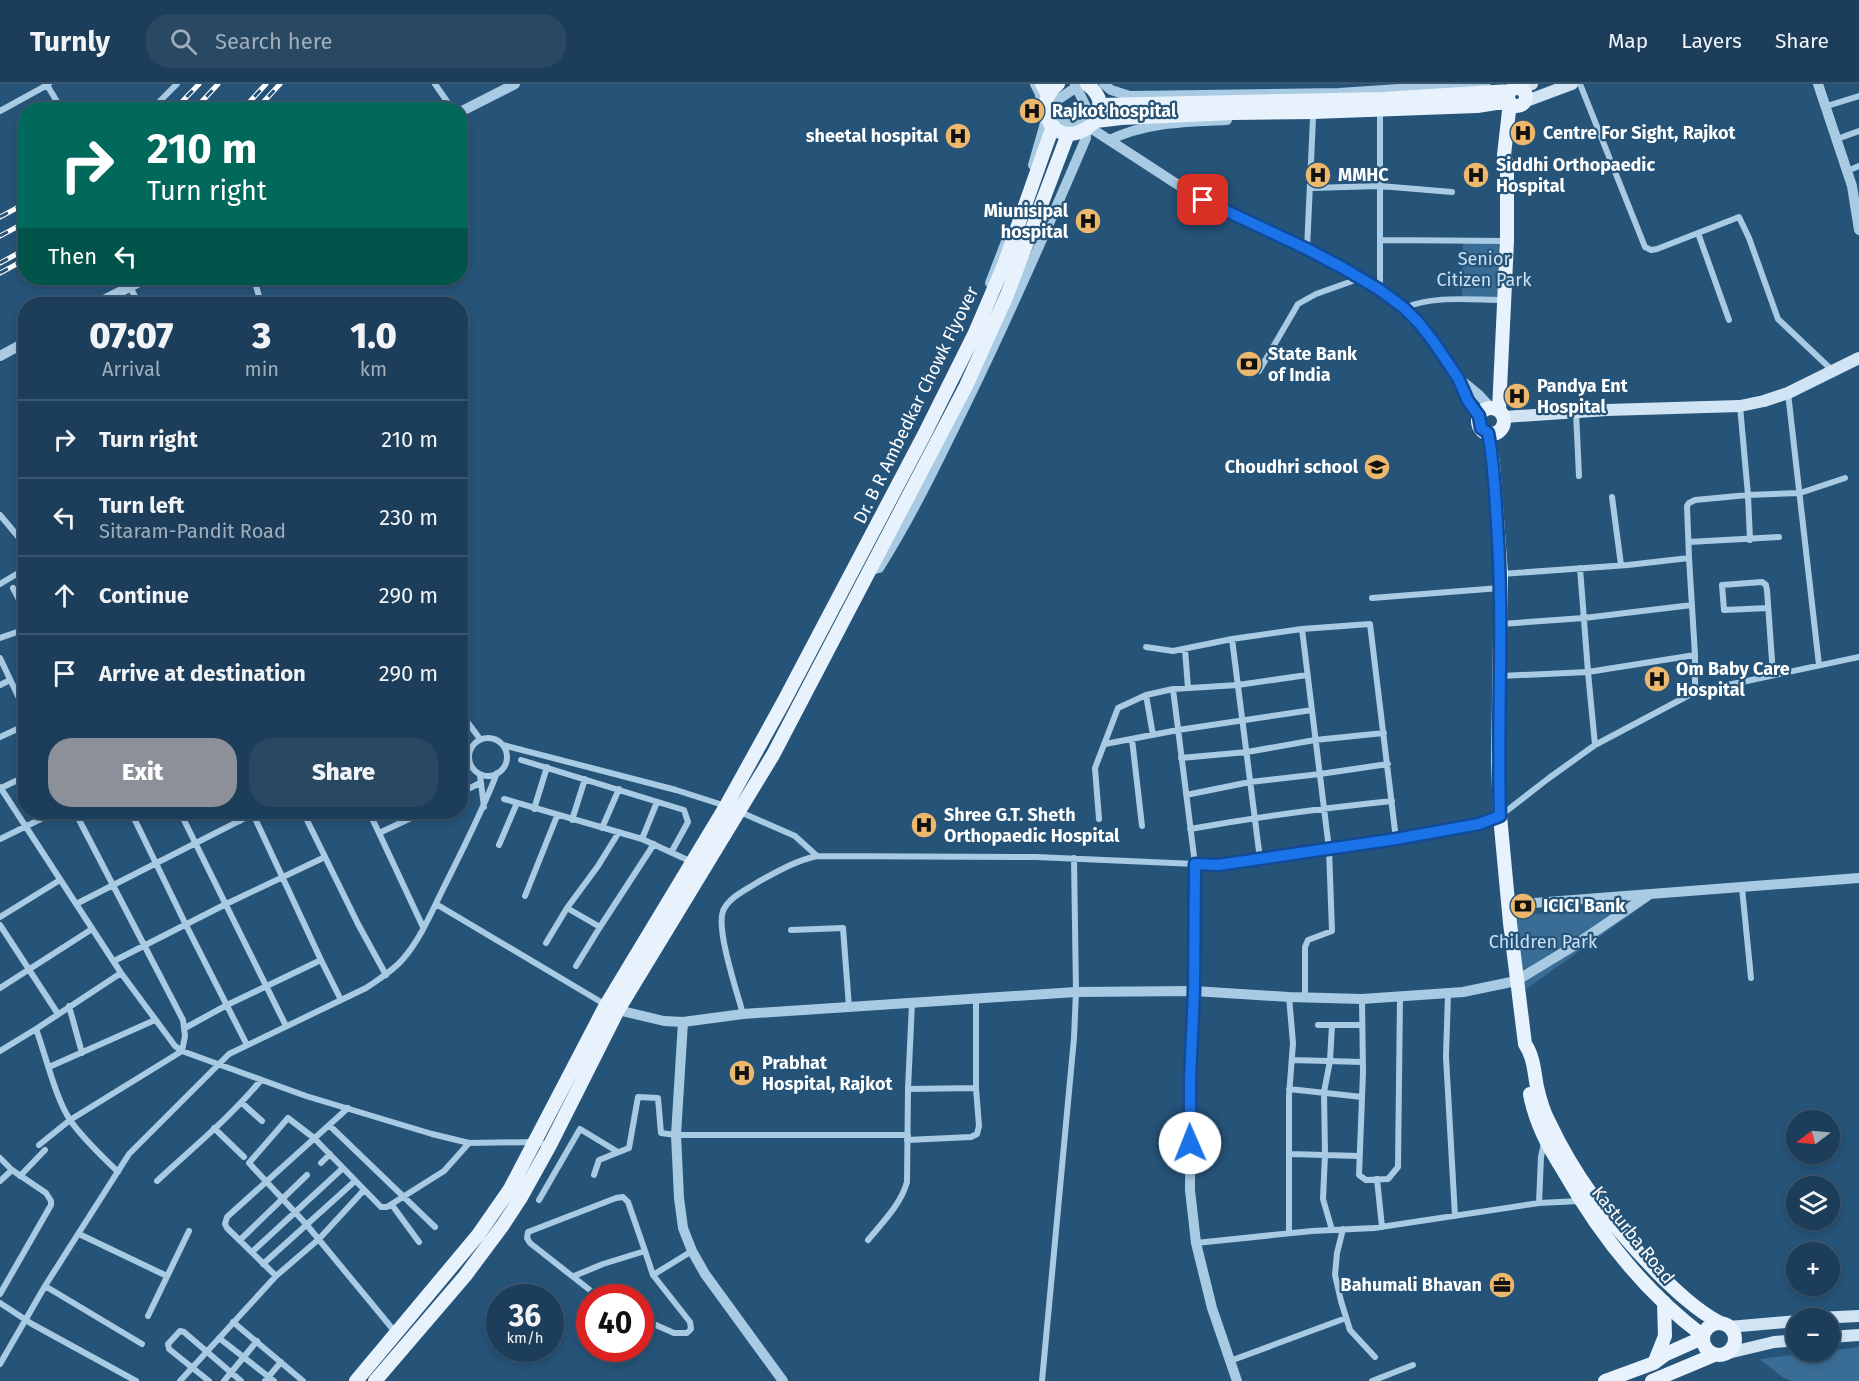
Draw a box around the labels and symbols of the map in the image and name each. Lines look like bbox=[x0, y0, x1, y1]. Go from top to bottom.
hospital icon: Rajkot hospital bbox=[1017, 96, 1047, 126]
place label: Rajkot hospital bbox=[1052, 100, 1177, 122]
hospital icon: Centre For Sight, Rajkot bbox=[1508, 118, 1538, 148]
hospital icon: sheetal hospital bbox=[943, 121, 973, 151]
place label: Centre For Sight, Rajkot bbox=[1543, 122, 1737, 144]
place label: sheetal hospital bbox=[806, 125, 939, 147]
place label: Siddhi Orthopaedic Hospital bbox=[1496, 154, 1655, 197]
hospital icon: MMHC bbox=[1303, 160, 1333, 190]
hospital icon: Siddhi Orthopaedic Hospital bbox=[1461, 160, 1491, 190]
place label: MMHC bbox=[1338, 164, 1389, 186]
pin bbox=[1177, 174, 1228, 225]
place label: Miunisipal hospital bbox=[984, 200, 1069, 243]
hospital icon: Miunisipal hospital bbox=[1073, 206, 1103, 236]
park label: Senior Citizen Park bbox=[1436, 248, 1532, 291]
street label: Dr. B R Ambedkar Chowk Flyover bbox=[849, 283, 983, 527]
place label: State Bank of India bbox=[1268, 343, 1358, 386]
bank icon: State Bank of India bbox=[1234, 349, 1264, 379]
place label: Pandya Ent Hospital bbox=[1537, 375, 1629, 418]
hospital icon: Pandya Ent Hospital bbox=[1502, 381, 1532, 411]
school or university icon: Choudhri school bbox=[1362, 452, 1392, 482]
place label: Choudhri school bbox=[1225, 456, 1359, 478]
place label: Om Baby Care Hospital bbox=[1676, 658, 1790, 701]
hospital icon: Om Baby Care Hospital bbox=[1642, 664, 1672, 694]
place label: Shree G.T. Sheth Orthopaedic Hospital bbox=[944, 804, 1120, 847]
hospital icon: Shree G.T. Sheth Orthopaedic Hospital bbox=[909, 810, 939, 840]
bank icon: ICICI Bank bbox=[1508, 891, 1538, 921]
place label: ICICI Bank bbox=[1543, 895, 1626, 917]
park label: Children Park bbox=[1489, 931, 1598, 953]
place label: Prabhat Hospital, Rajkot bbox=[762, 1052, 893, 1095]
hospital icon: Prabhat Hospital, Rajkot bbox=[727, 1058, 757, 1088]
north arrow bbox=[1786, 1110, 1840, 1164]
position arrow bbox=[1158, 1111, 1222, 1175]
street label: Kasturba Road bbox=[1587, 1182, 1679, 1288]
office icon: Bahumali Bhavan bbox=[1487, 1270, 1517, 1300]
place label: Bahumali Bhavan bbox=[1341, 1274, 1482, 1296]
speed limit sign: 40 bbox=[576, 1284, 654, 1362]

